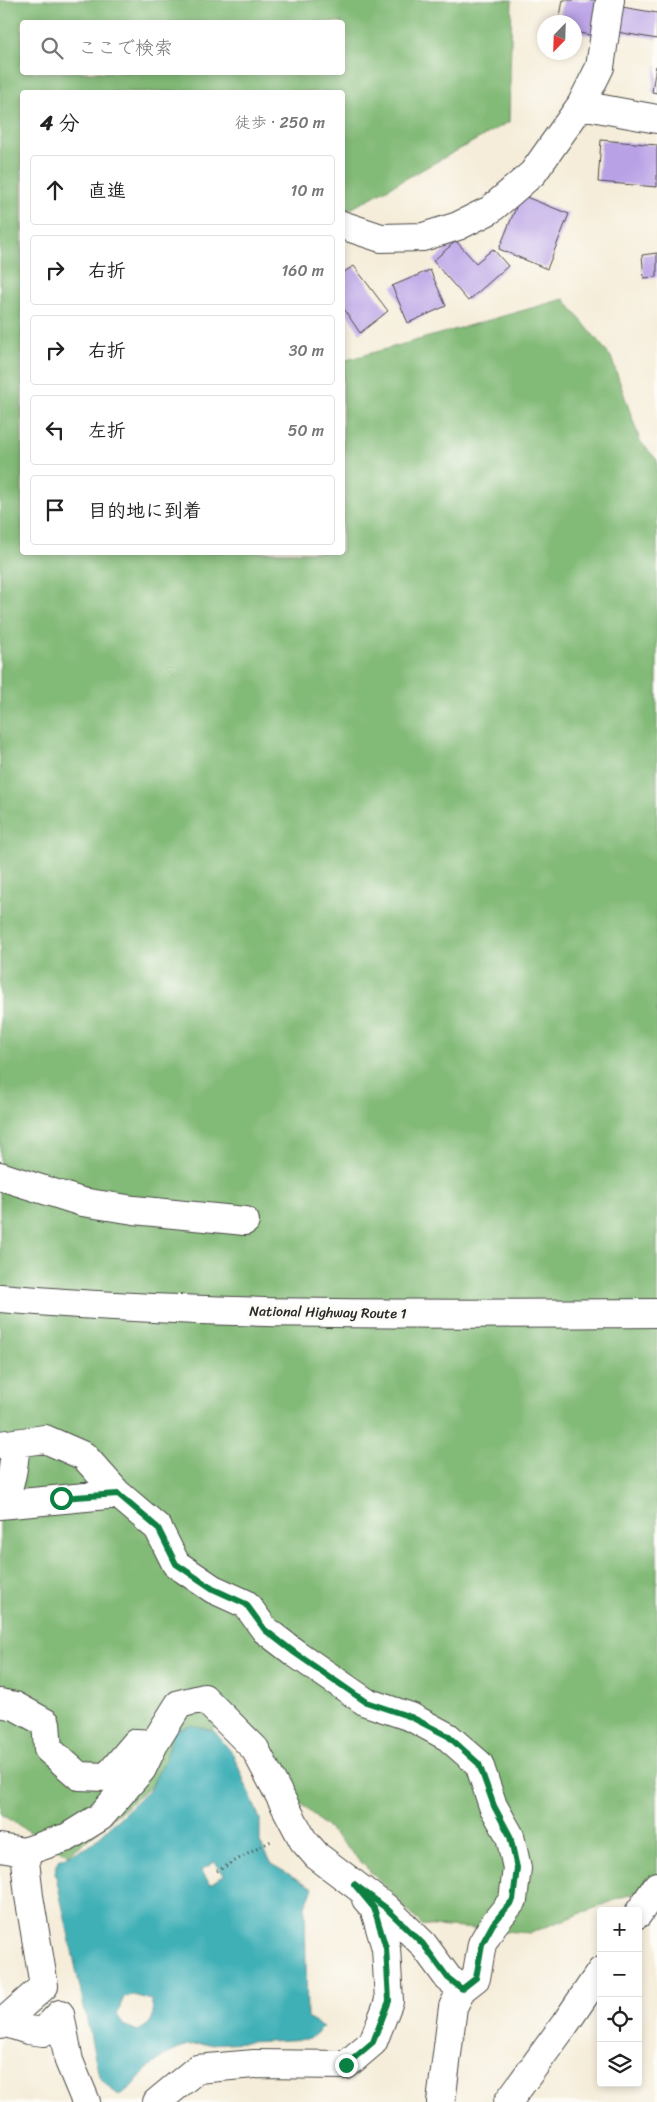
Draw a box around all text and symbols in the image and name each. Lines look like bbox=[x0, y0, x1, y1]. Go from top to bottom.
north arrow bbox=[537, 15, 582, 60]
search box bbox=[20, 20, 345, 75]
text: ここで検索 bbox=[78, 31, 173, 64]
icon: search bbox=[38, 34, 66, 62]
text: 4 分 bbox=[40, 104, 80, 142]
text: 徒歩 · 250 m bbox=[235, 108, 325, 137]
text: 直進 bbox=[88, 174, 126, 207]
icon: ahead bbox=[41, 176, 69, 204]
text: 10 m bbox=[291, 176, 324, 205]
text: 右折 bbox=[88, 254, 126, 287]
icon: right bbox=[41, 256, 69, 284]
text: 160 m bbox=[281, 256, 324, 285]
text: 右折 bbox=[88, 334, 126, 367]
icon: right bbox=[41, 336, 69, 364]
text: 30 m bbox=[289, 336, 324, 365]
text: 左折 bbox=[88, 414, 126, 447]
icon: left bbox=[41, 416, 69, 444]
text: 50 m bbox=[288, 416, 324, 445]
text: 目的地に到着 bbox=[88, 494, 202, 527]
icon: arrive bbox=[41, 496, 69, 524]
street label: National Highway Route 1 bbox=[249, 1299, 407, 1326]
route start bbox=[50, 1487, 73, 1510]
map controls bbox=[597, 1907, 642, 2087]
button: + bbox=[597, 1907, 642, 1952]
button: − bbox=[597, 1952, 642, 1997]
button: locate bbox=[597, 1997, 642, 2042]
button: layers bbox=[597, 2042, 642, 2087]
route end bbox=[335, 2054, 358, 2077]

